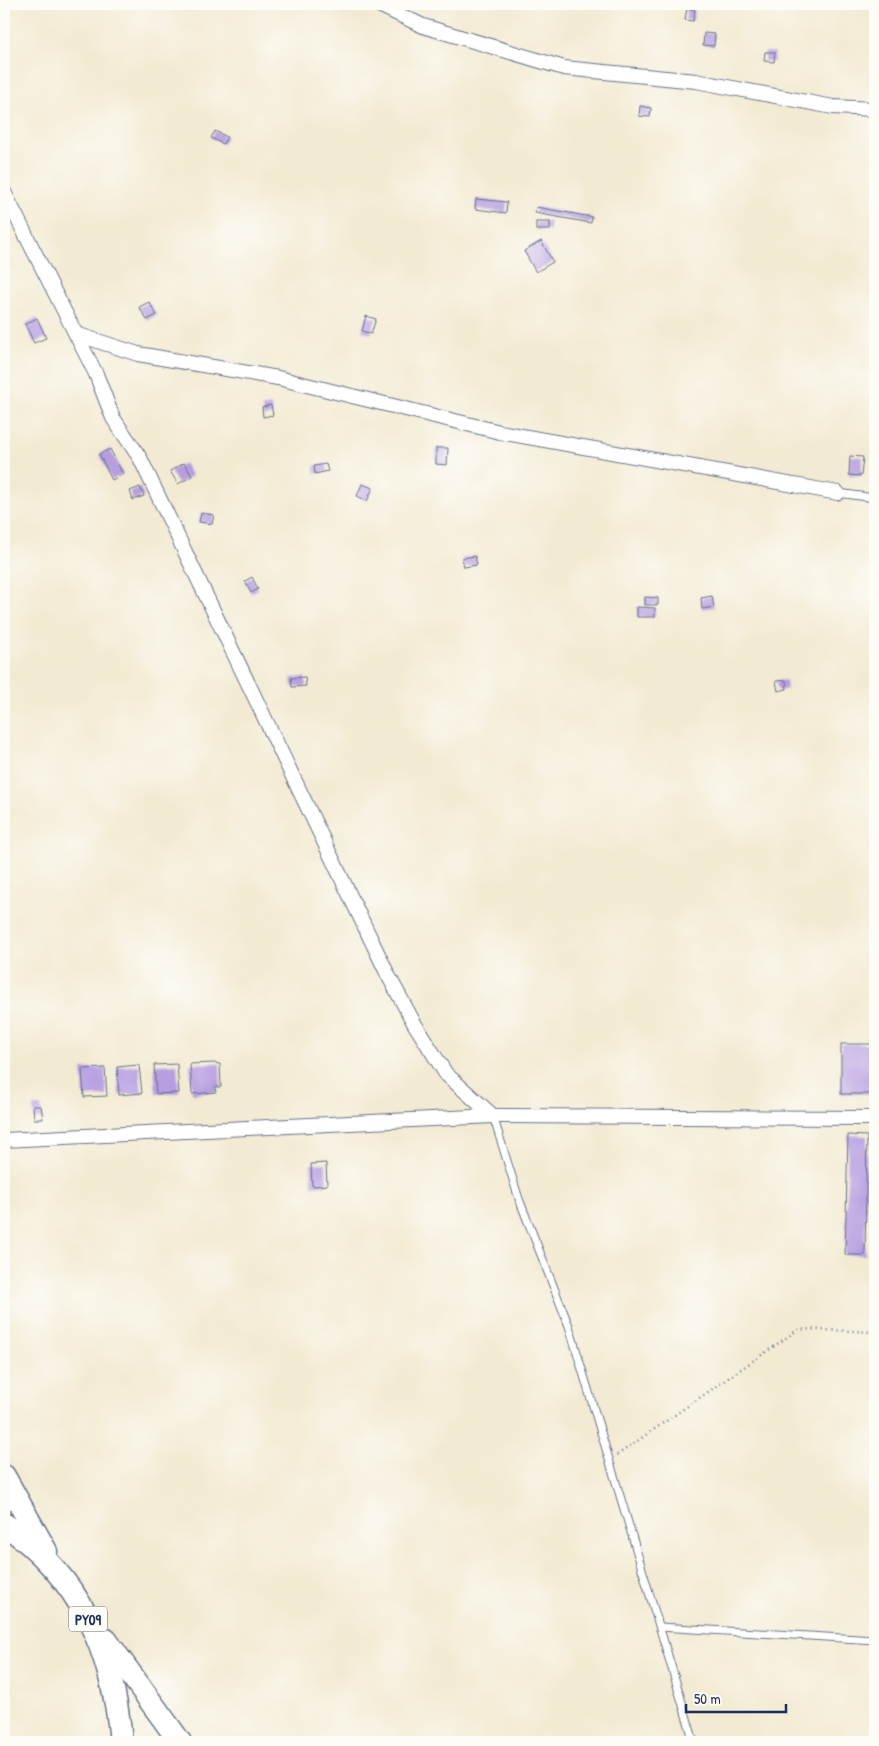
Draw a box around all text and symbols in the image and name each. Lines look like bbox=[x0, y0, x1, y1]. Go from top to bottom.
road number: PY09 bbox=[69, 1606, 107, 1632]
scale bar bbox=[686, 1681, 786, 1713]
text: 50 m bbox=[694, 1688, 721, 1709]

